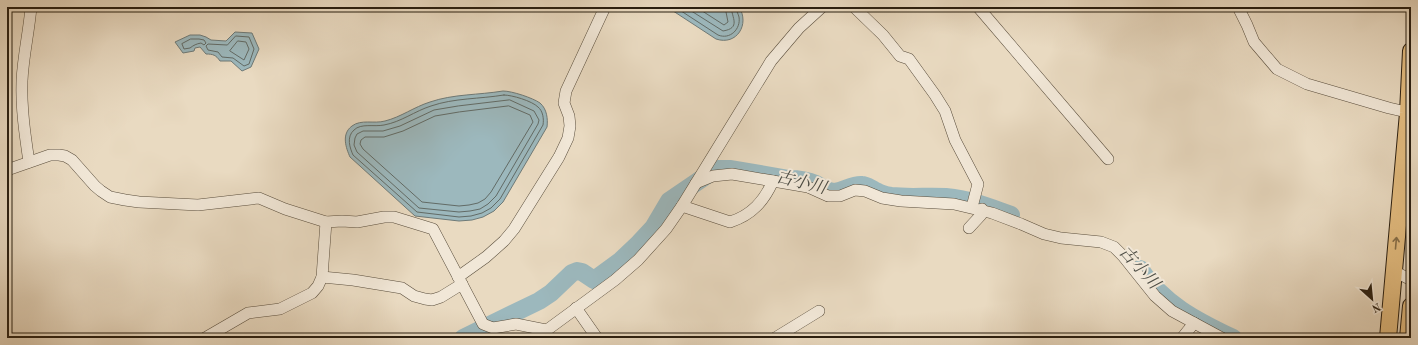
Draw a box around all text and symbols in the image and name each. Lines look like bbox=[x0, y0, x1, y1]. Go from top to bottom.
water label: 古小川 bbox=[774, 167, 830, 198]
one-way arrow bbox=[1392, 237, 1400, 250]
water label: 古小川 bbox=[1116, 242, 1165, 294]
north arrow bbox=[1352, 279, 1392, 319]
text: N bbox=[1369, 300, 1382, 314]

